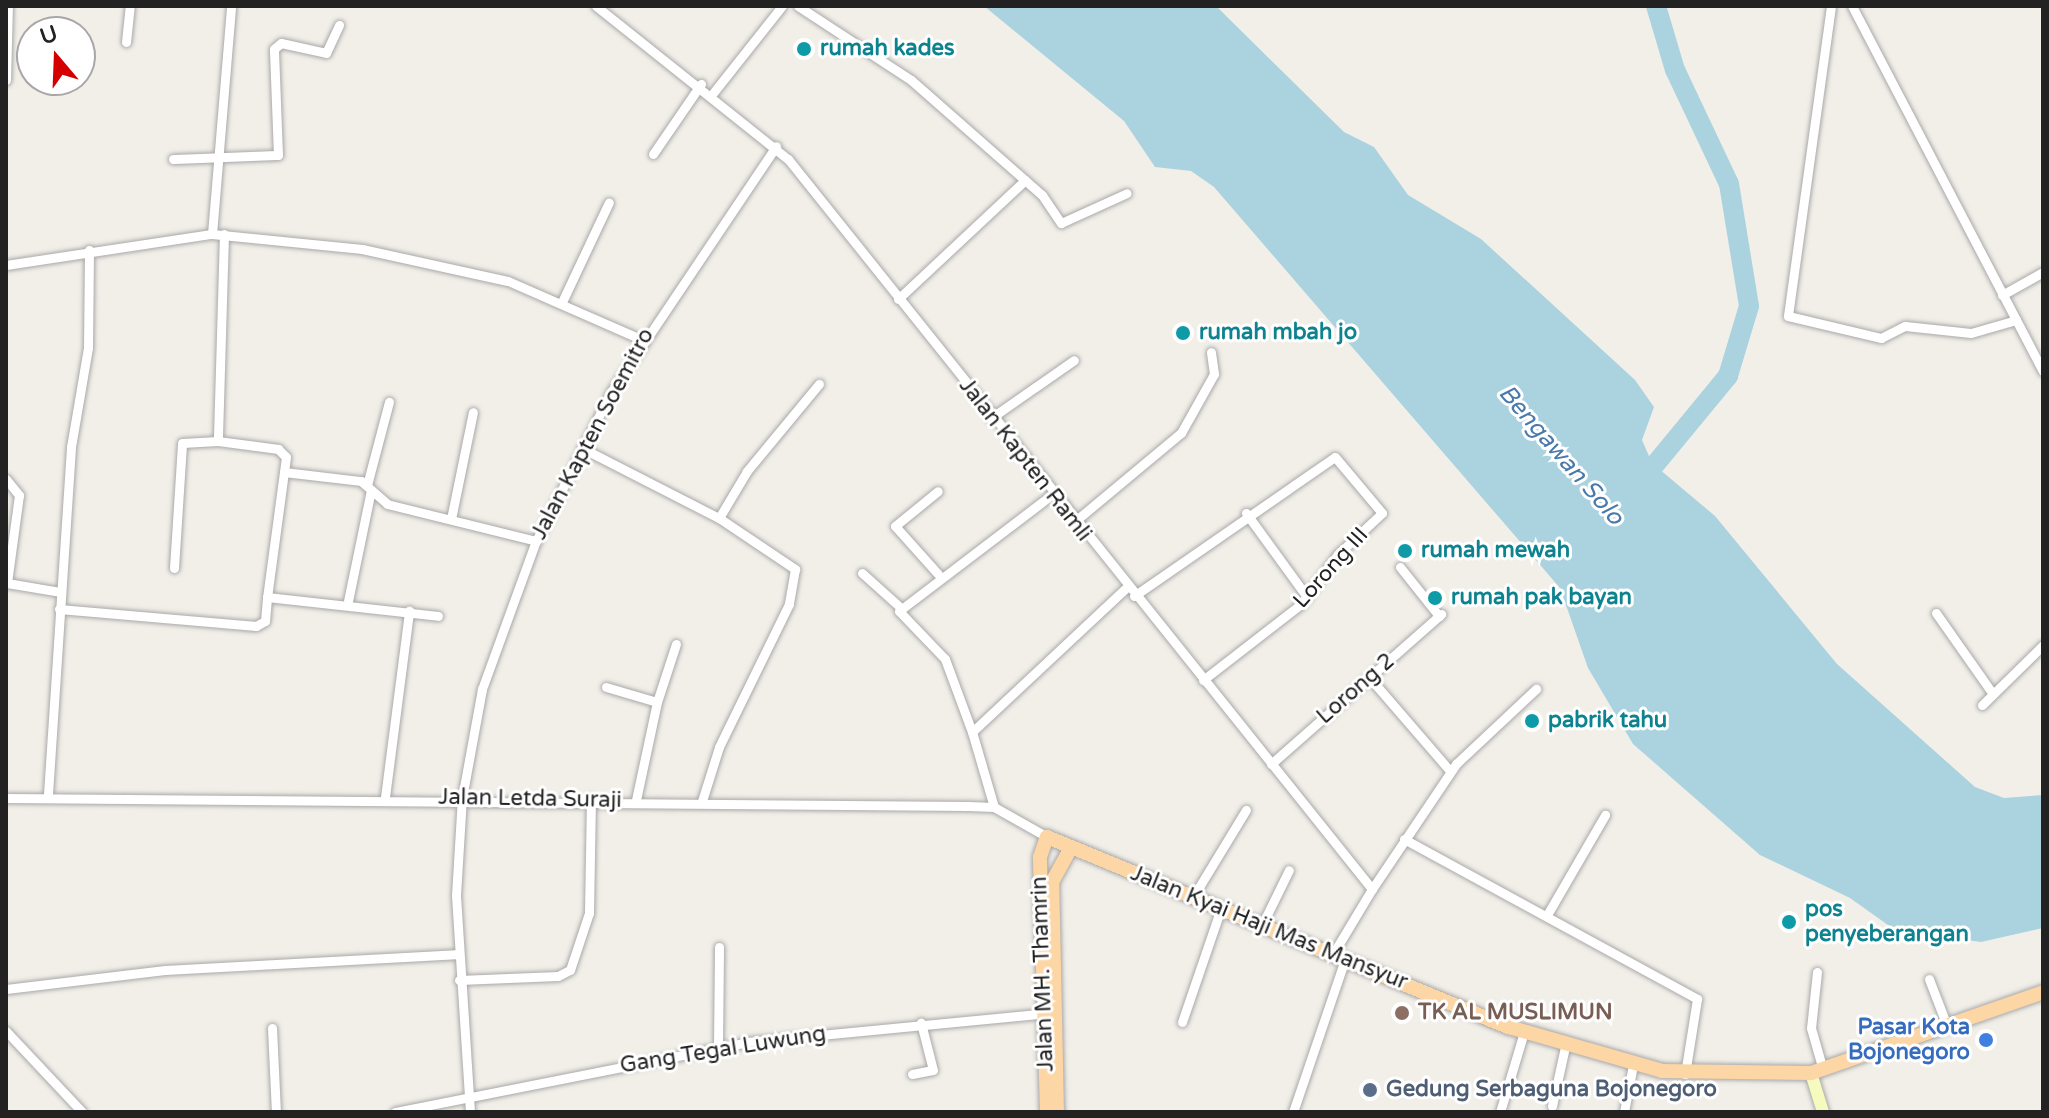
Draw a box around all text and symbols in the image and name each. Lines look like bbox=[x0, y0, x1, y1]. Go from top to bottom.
north arrow bbox=[16, 16, 96, 96]
text: U bbox=[37, 20, 61, 50]
place label: rumah kades bbox=[820, 36, 955, 62]
marker: rumah kades bbox=[795, 40, 813, 58]
place label: rumah mbah jo bbox=[1199, 320, 1357, 346]
street label: Jalan Kapten Soemitro bbox=[526, 324, 660, 544]
marker: rumah mbah jo bbox=[1174, 324, 1192, 342]
street label: Jalan Kapten Ramli bbox=[953, 373, 1097, 547]
water label: Bengawan Solo bbox=[1492, 379, 1630, 531]
street label: Lorong III bbox=[1288, 522, 1374, 614]
place label: rumah mewah bbox=[1421, 538, 1570, 564]
marker: rumah mewah bbox=[1396, 542, 1414, 560]
place label: rumah pak bayan bbox=[1451, 585, 1632, 611]
marker: rumah pak bayan bbox=[1426, 589, 1444, 607]
street label: Lorong 2 bbox=[1312, 648, 1400, 730]
place label: pabrik tahu bbox=[1548, 708, 1667, 734]
marker: pabrik tahu bbox=[1523, 712, 1541, 730]
street label: Jalan Letda Suraji bbox=[438, 784, 622, 814]
street label: Jalan Kyai Haji Mas Mansyur bbox=[1127, 860, 1411, 996]
street label: Jalan MH. Thamrin bbox=[1026, 876, 1060, 1072]
place label: pos penyeberangan bbox=[1805, 896, 1969, 948]
marker: pos penyeberangan bbox=[1780, 913, 1798, 931]
place label: TK AL MUSLIMUN bbox=[1418, 1000, 1613, 1026]
marker: TK AL MUSLIMUN bbox=[1393, 1004, 1411, 1022]
place label: Pasar Kota Bojonegoro bbox=[1848, 1014, 1970, 1066]
street label: Gang Tegal Luwung bbox=[618, 1021, 828, 1079]
marker: Pasar Kota Bojonegoro bbox=[1977, 1031, 1995, 1049]
place label: Gedung Serbaguna Bojonegoro bbox=[1386, 1077, 1717, 1103]
marker: Gedung Serbaguna Bojonegoro bbox=[1361, 1081, 1379, 1099]

